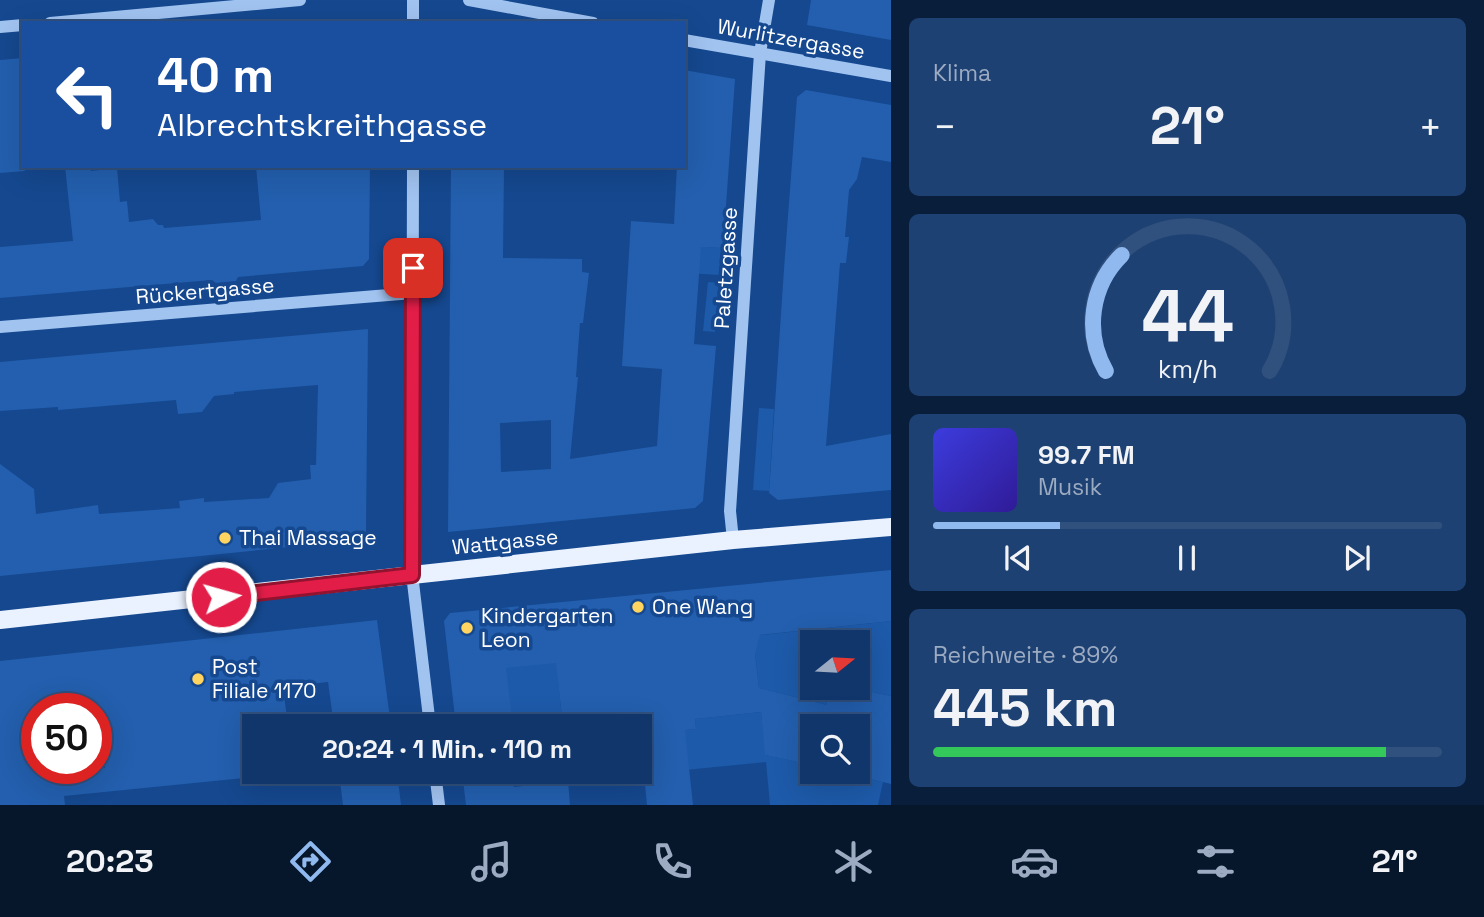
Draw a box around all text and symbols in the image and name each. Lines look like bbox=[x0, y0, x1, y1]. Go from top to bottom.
street label: Wurlitzergasse bbox=[715, 12, 867, 65]
text: 40 m bbox=[157, 44, 274, 106]
icon: left bbox=[42, 49, 133, 140]
text: Klima bbox=[933, 58, 991, 88]
text: 21° bbox=[1150, 93, 1225, 159]
text: − bbox=[933, 103, 957, 151]
text: + bbox=[1418, 103, 1442, 151]
text: Albrechtskreithgasse bbox=[157, 105, 487, 145]
street label: Paletzgasse bbox=[708, 206, 743, 330]
pin bbox=[383, 238, 443, 298]
icon: arrive bbox=[394, 249, 432, 287]
text: 44 bbox=[1141, 269, 1234, 362]
street label: Rückertgasse bbox=[135, 271, 275, 310]
text: km/h bbox=[1158, 352, 1217, 384]
text: 99.7 FM bbox=[1038, 438, 1135, 472]
text: Musik bbox=[1038, 472, 1102, 502]
street label: Wattgasse bbox=[450, 522, 559, 561]
place label: Thai Massage bbox=[239, 524, 377, 551]
marker: Thai Massage bbox=[217, 530, 233, 546]
icon: previous bbox=[999, 539, 1037, 577]
icon: pause bbox=[1168, 539, 1206, 577]
icon: next bbox=[1338, 539, 1376, 577]
position arrow bbox=[184, 560, 258, 634]
place label: One Wang bbox=[652, 593, 753, 620]
marker: One Wang bbox=[630, 599, 646, 615]
place label: Kindergarten Leon bbox=[481, 602, 613, 653]
marker: Kindergarten Leon bbox=[459, 620, 475, 636]
north arrow bbox=[800, 630, 870, 700]
map controls bbox=[800, 630, 870, 784]
text: Reichweite · 89% bbox=[933, 640, 1118, 670]
place label: Post Filiale 1170 bbox=[212, 653, 317, 704]
marker: Post Filiale 1170 bbox=[190, 671, 206, 687]
text: 445 km bbox=[933, 675, 1117, 741]
speed limit sign: 50 bbox=[21, 693, 112, 784]
button: search bbox=[800, 714, 870, 784]
text: 20:24 · 1 Min. · 110 m bbox=[322, 732, 572, 766]
icon: directions bbox=[286, 837, 335, 886]
icon: music bbox=[467, 837, 516, 886]
icon: phone bbox=[648, 837, 697, 886]
icon: climate bbox=[829, 837, 878, 886]
icon: car bbox=[1010, 837, 1059, 886]
icon: filters bbox=[1191, 837, 1240, 886]
text: 20:23 bbox=[66, 841, 154, 881]
text: 21° bbox=[1372, 841, 1418, 881]

